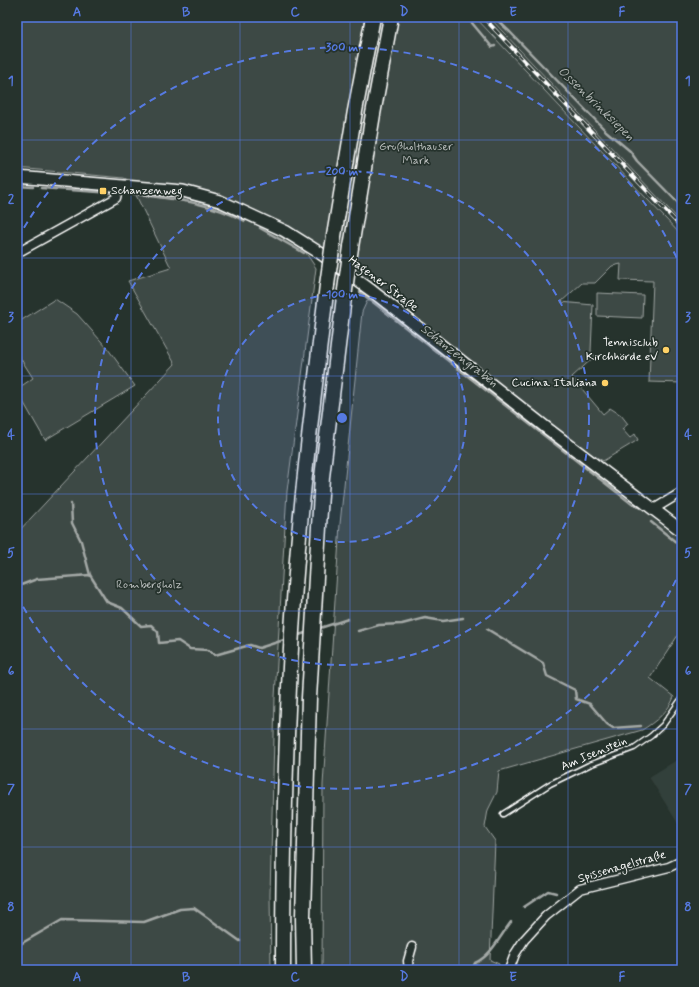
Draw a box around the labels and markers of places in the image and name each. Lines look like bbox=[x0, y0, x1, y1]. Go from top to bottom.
place label: Schanzenweg bbox=[111, 183, 183, 200]
marker: Schanzenweg bbox=[98, 186, 108, 196]
place label: Tennisclub Kirchhörde eV bbox=[586, 335, 658, 365]
marker: Tennisclub Kirchhörde eV bbox=[661, 345, 671, 355]
place label: Cucina Italiana bbox=[511, 375, 597, 391]
marker: Cucina Italiana bbox=[600, 378, 610, 388]
centre of rings bbox=[335, 411, 349, 425]

